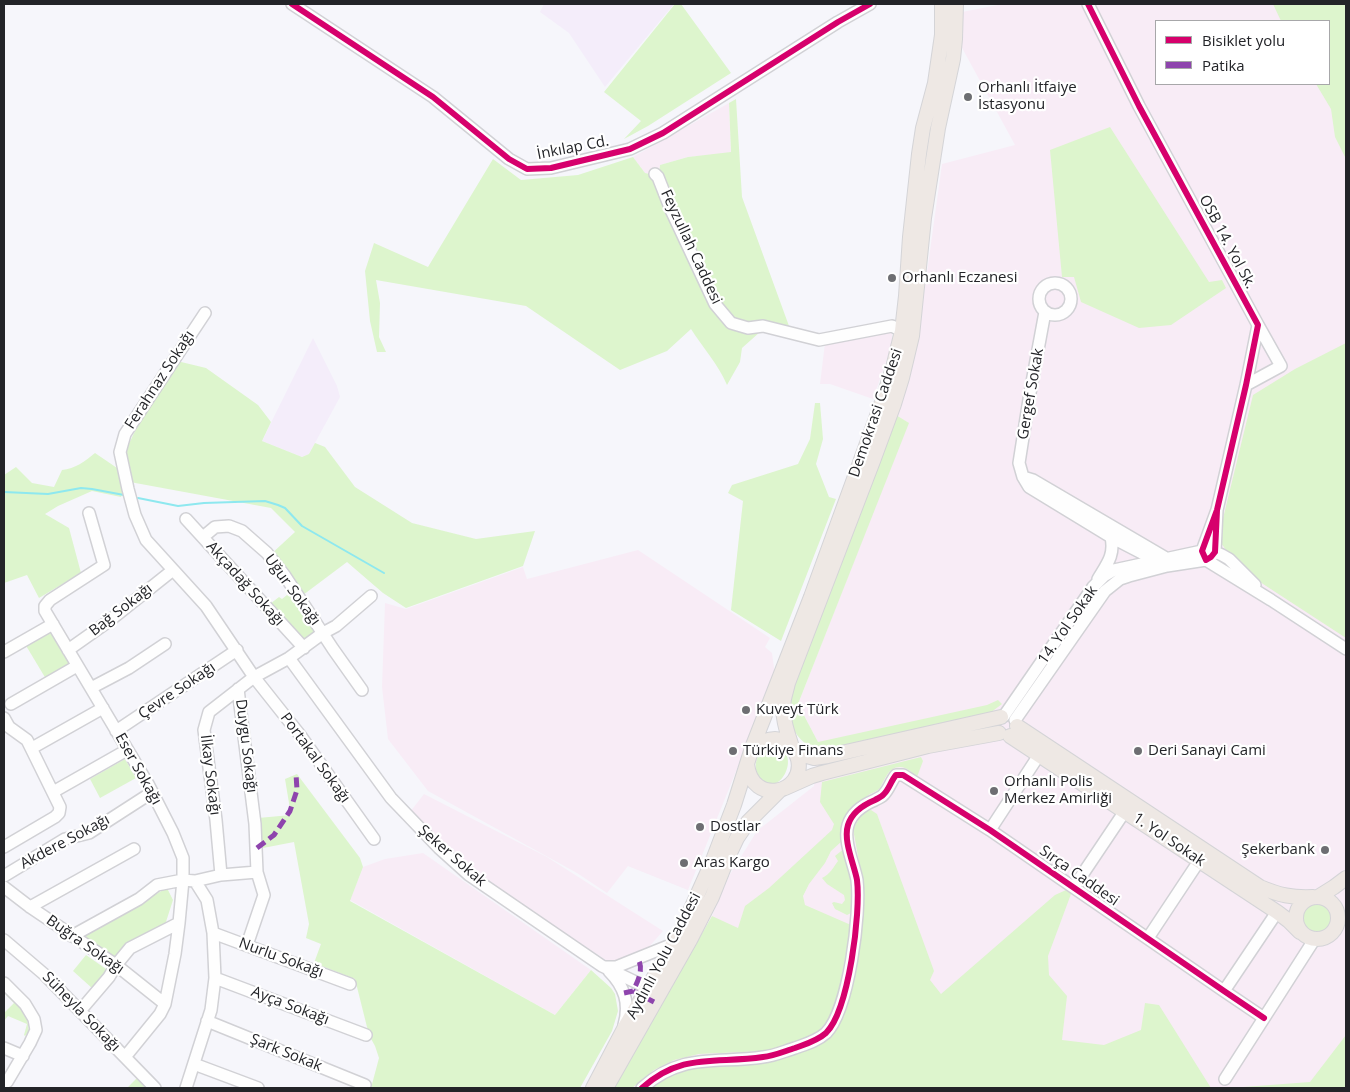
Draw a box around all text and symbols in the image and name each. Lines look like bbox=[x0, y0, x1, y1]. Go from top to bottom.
legend bbox=[1155, 20, 1330, 85]
text: Bisiklet yolu bbox=[1202, 30, 1285, 50]
text: Patika bbox=[1202, 55, 1245, 75]
place label: Orhanlı İtfaiye İstasyonu bbox=[978, 79, 1077, 114]
marker: Orhanlı İtfaiye İstasyonu bbox=[962, 91, 974, 103]
street label: İnkılap Cd. bbox=[536, 132, 610, 164]
street label: Feyzullah Caddesi bbox=[657, 187, 725, 307]
street label: OSB 14. Yol Sk. bbox=[1195, 192, 1259, 292]
place label: Orhanlı Eczanesi bbox=[902, 269, 1017, 287]
marker: Orhanlı Eczanesi bbox=[886, 272, 898, 284]
street label: Ferahnaz Sokağı bbox=[121, 327, 199, 433]
street label: Demokrasi Caddesi bbox=[846, 346, 906, 480]
street label: Gergef Sokak bbox=[1014, 347, 1048, 441]
street label: Akçadağ Sokağı bbox=[202, 538, 288, 630]
street label: Uğur Sokağı bbox=[260, 551, 324, 629]
street label: Bağ Sokağı bbox=[86, 580, 156, 640]
street label: 14. Yol Sokak bbox=[1034, 582, 1102, 668]
street label: Çevre Sokağı bbox=[135, 659, 219, 723]
street label: Duygu Sokağı bbox=[231, 698, 261, 794]
place label: Kuveyt Türk bbox=[756, 701, 839, 719]
marker: Kuveyt Türk bbox=[740, 704, 752, 716]
street label: Portakal Sokağı bbox=[276, 709, 354, 807]
street label: Eser Sokağı bbox=[111, 730, 165, 808]
street label: İlkay Sokağı bbox=[196, 734, 224, 816]
place label: Türkiye Finans bbox=[743, 742, 844, 760]
place label: Deri Sanayi Cami bbox=[1148, 742, 1266, 760]
marker: Türkiye Finans bbox=[727, 745, 739, 757]
marker: Deri Sanayi Cami bbox=[1132, 745, 1144, 757]
place label: Orhanlı Polis Merkez Amirliği bbox=[1004, 773, 1112, 808]
marker: Orhanlı Polis Merkez Amirliği bbox=[988, 785, 1000, 797]
street label: 1. Yol Sokak bbox=[1130, 809, 1208, 871]
street label: Akdere Sokağı bbox=[17, 811, 113, 873]
place label: Dostlar bbox=[710, 818, 761, 836]
marker: Dostlar bbox=[694, 821, 706, 833]
street label: Şeker Sokak bbox=[414, 822, 490, 890]
place label: Şekerbank bbox=[1241, 841, 1315, 859]
street label: Sırça Caddesi bbox=[1036, 842, 1122, 910]
marker: Şekerbank bbox=[1319, 844, 1331, 856]
place label: Aras Kargo bbox=[694, 854, 770, 872]
marker: Aras Kargo bbox=[678, 857, 690, 869]
street label: Aydınlı Yolu Caddesi bbox=[623, 890, 705, 1022]
street label: Buğra Sokağı bbox=[43, 912, 127, 978]
street label: Nurlu Sokağı bbox=[236, 934, 326, 982]
street label: Süheyla Sokağı bbox=[38, 968, 124, 1056]
street label: Ayça Sokağı bbox=[249, 983, 331, 1029]
street label: Şark Sokak bbox=[247, 1030, 325, 1076]

